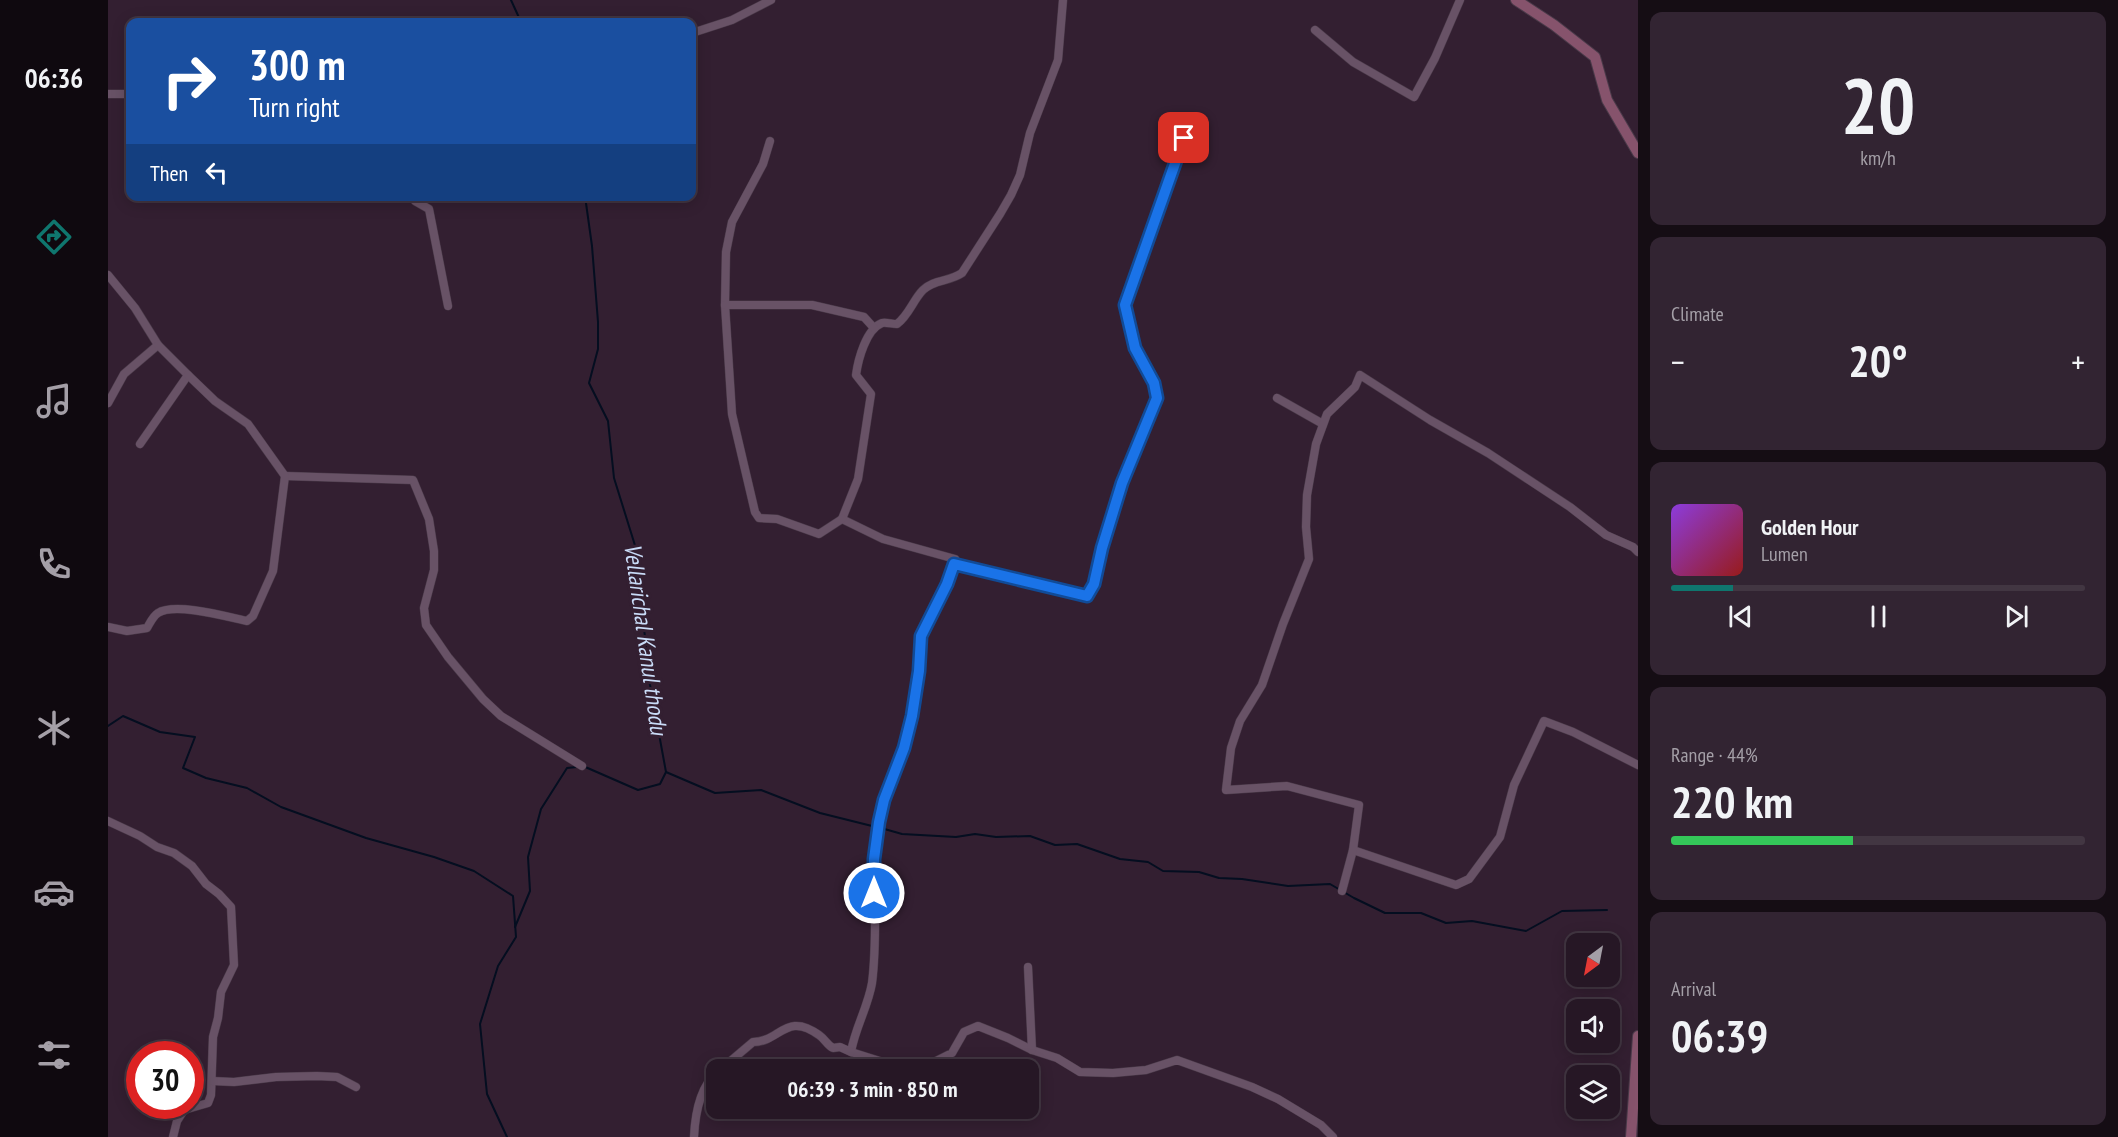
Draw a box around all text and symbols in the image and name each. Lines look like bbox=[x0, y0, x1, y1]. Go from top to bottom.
text: 300 m bbox=[249, 37, 346, 92]
icon: right bbox=[150, 42, 228, 120]
text: 20 bbox=[1841, 55, 1915, 156]
text: 06:36 bbox=[25, 61, 83, 95]
text: Turn right bbox=[249, 90, 340, 124]
pin bbox=[1158, 112, 1209, 163]
icon: arrive bbox=[1167, 121, 1200, 154]
text: km/h bbox=[1860, 145, 1896, 171]
icon: left bbox=[200, 156, 233, 189]
text: Then bbox=[150, 159, 188, 187]
icon: directions bbox=[33, 216, 75, 258]
text: Climate bbox=[1671, 301, 1724, 327]
text: 20° bbox=[1848, 331, 1908, 389]
text: − bbox=[1671, 340, 1685, 383]
text: + bbox=[2071, 340, 2085, 383]
icon: music bbox=[33, 380, 75, 422]
text: Golden Hour bbox=[1761, 513, 1859, 541]
water label: Vellarichal Kanul thodu bbox=[617, 541, 675, 738]
text: Lumen bbox=[1761, 541, 1808, 567]
icon: phone bbox=[33, 543, 75, 585]
icon: previous bbox=[1724, 600, 1757, 633]
icon: pause bbox=[1862, 600, 1895, 633]
icon: next bbox=[2000, 600, 2033, 633]
icon: climate bbox=[33, 707, 75, 749]
text: Range · 44% bbox=[1671, 742, 1758, 768]
text: 220 km bbox=[1671, 772, 1793, 830]
position arrow bbox=[842, 861, 906, 925]
icon: car bbox=[33, 871, 75, 913]
north arrow bbox=[1566, 933, 1620, 987]
map controls bbox=[1566, 933, 1620, 1119]
text: Arrival bbox=[1671, 976, 1716, 1002]
button: sound bbox=[1566, 999, 1620, 1053]
text: 06:39 bbox=[1671, 1006, 1768, 1064]
icon: filters bbox=[33, 1034, 75, 1076]
speed limit sign: 30 bbox=[126, 1041, 204, 1119]
button: layers bbox=[1566, 1065, 1620, 1119]
text: 06:39 · 3 min · 850 m bbox=[787, 1075, 958, 1103]

